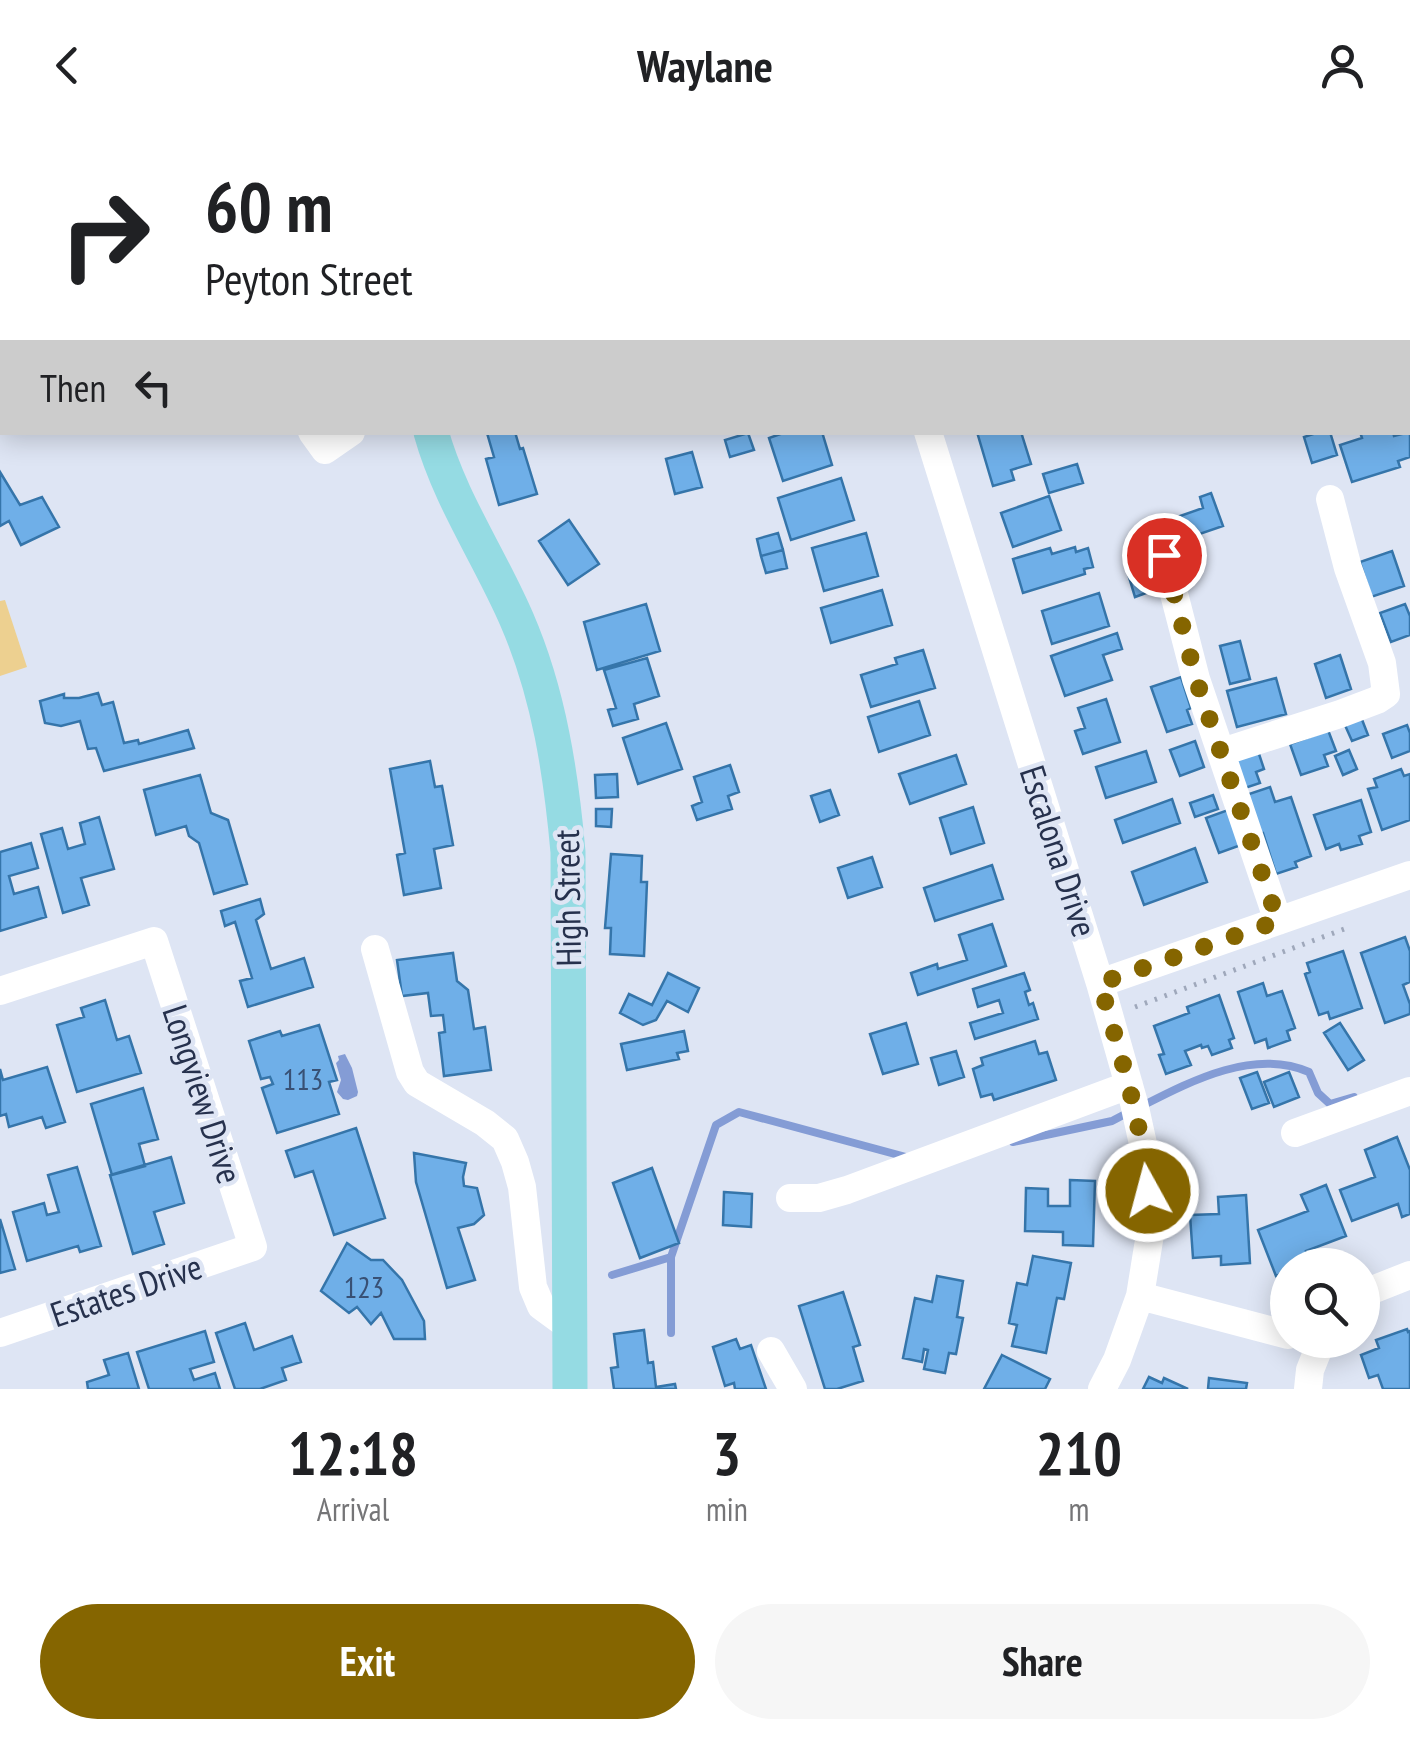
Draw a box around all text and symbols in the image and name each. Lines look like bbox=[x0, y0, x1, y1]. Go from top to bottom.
text: Waylane bbox=[637, 36, 773, 94]
icon: back bbox=[40, 38, 95, 93]
icon: person bbox=[1315, 38, 1370, 93]
text: 60 m bbox=[205, 161, 333, 251]
icon: right bbox=[40, 170, 170, 300]
text: Peyton Street bbox=[205, 249, 413, 307]
icon: left bbox=[126, 360, 181, 415]
text: Then bbox=[40, 363, 106, 412]
pin bbox=[1122, 513, 1207, 598]
icon: arrive bbox=[1137, 528, 1192, 583]
street label: Escalona Drive bbox=[1010, 760, 1108, 942]
street label: High Street bbox=[543, 829, 591, 967]
street label: Longview Drive bbox=[153, 999, 253, 1189]
house number: 113 bbox=[283, 1059, 323, 1098]
position arrow bbox=[1096, 1139, 1200, 1243]
street label: Estates Drive bbox=[44, 1243, 208, 1337]
map controls bbox=[1270, 1248, 1380, 1358]
button: search bbox=[1270, 1248, 1380, 1358]
house number: 123 bbox=[344, 1267, 384, 1306]
text: 12:18 bbox=[288, 1414, 418, 1492]
text: 3 bbox=[713, 1414, 741, 1492]
text: 210 bbox=[1036, 1414, 1122, 1492]
text: Arrival bbox=[317, 1488, 389, 1530]
text: min bbox=[706, 1488, 748, 1530]
text: m bbox=[1068, 1488, 1089, 1530]
button: Exit bbox=[40, 1604, 695, 1719]
button: Share bbox=[715, 1604, 1370, 1719]

